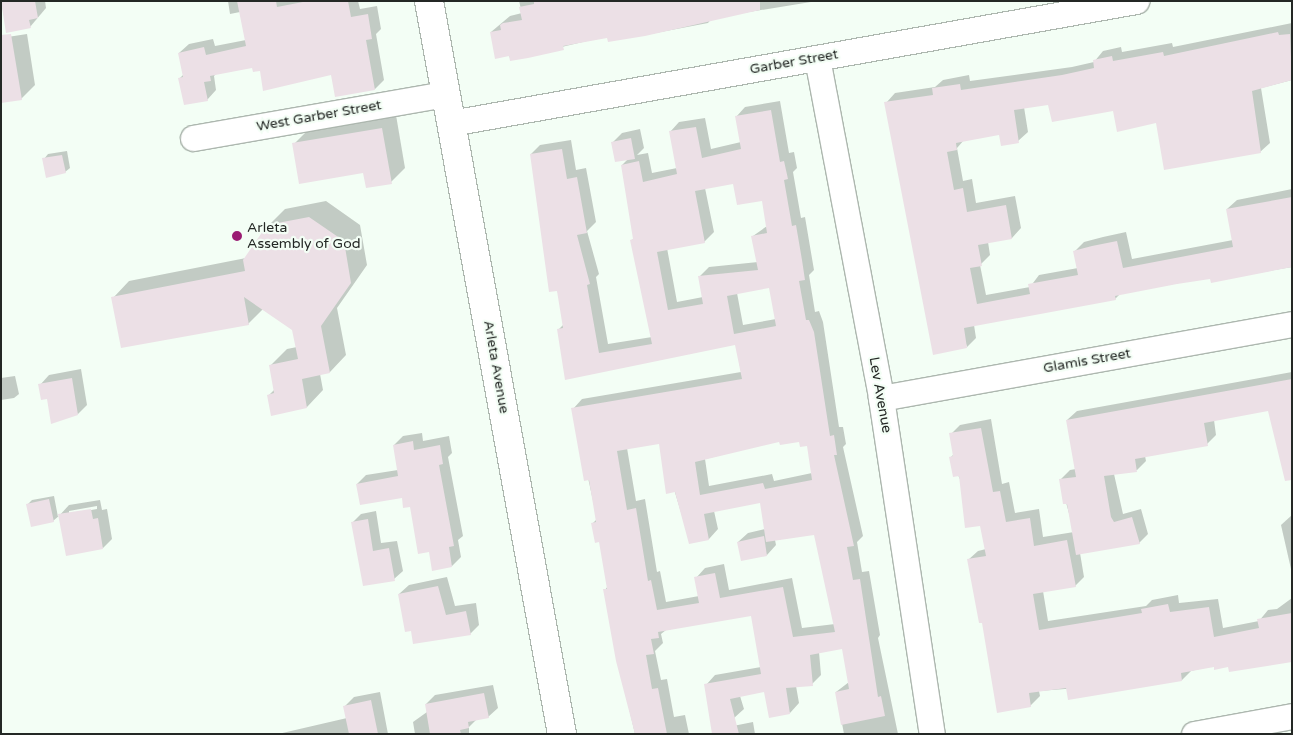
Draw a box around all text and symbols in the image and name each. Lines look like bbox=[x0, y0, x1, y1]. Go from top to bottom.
street label: Garber Street bbox=[748, 46, 840, 78]
street label: West Garber Street bbox=[255, 97, 383, 135]
place label: Arleta Assembly of God bbox=[247, 220, 361, 252]
marker: Arleta Assembly of God bbox=[231, 230, 243, 242]
street label: Arleta Avenue bbox=[480, 319, 512, 415]
street label: Glamis Street bbox=[1042, 345, 1132, 377]
street label: Lev Avenue bbox=[865, 356, 895, 434]

